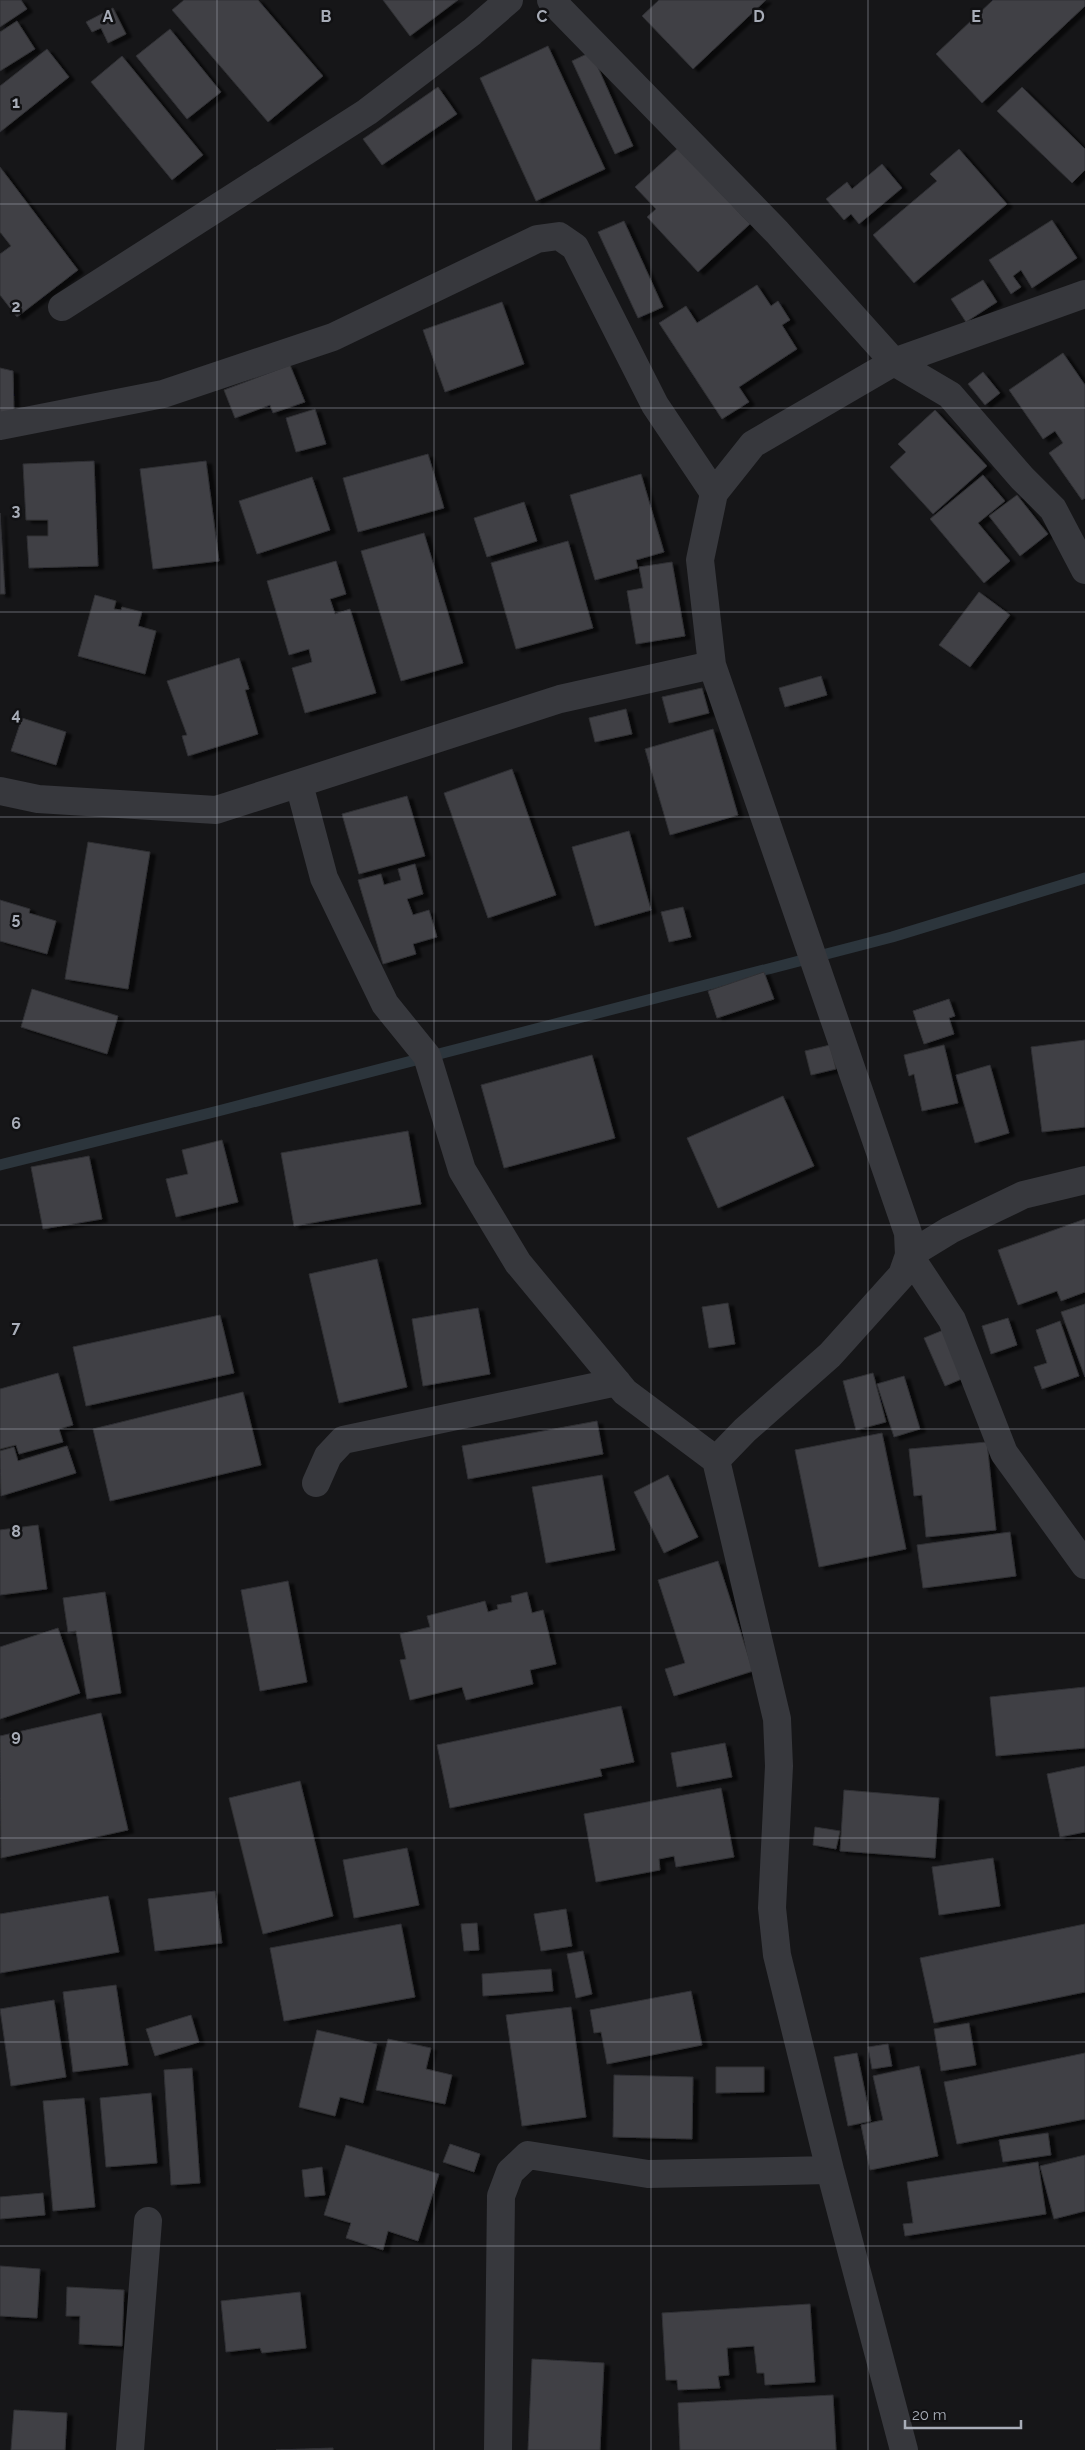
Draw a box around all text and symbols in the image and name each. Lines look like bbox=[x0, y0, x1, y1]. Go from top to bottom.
text: A bbox=[103, 7, 114, 26]
text: B bbox=[321, 7, 332, 26]
text: C bbox=[537, 7, 548, 26]
text: D bbox=[753, 7, 765, 26]
text: E bbox=[971, 7, 981, 26]
text: 1 bbox=[12, 93, 20, 112]
text: 2 bbox=[11, 297, 21, 316]
text: 3 bbox=[12, 501, 21, 520]
text: 4 bbox=[11, 705, 21, 724]
text: 5 bbox=[12, 909, 21, 928]
text: 6 bbox=[11, 1114, 21, 1133]
text: 7 bbox=[12, 1318, 21, 1337]
text: 8 bbox=[11, 1522, 21, 1541]
text: 9 bbox=[11, 1726, 21, 1745]
scale bar bbox=[905, 2398, 1021, 2430]
text: 20 m bbox=[912, 2406, 947, 2424]

